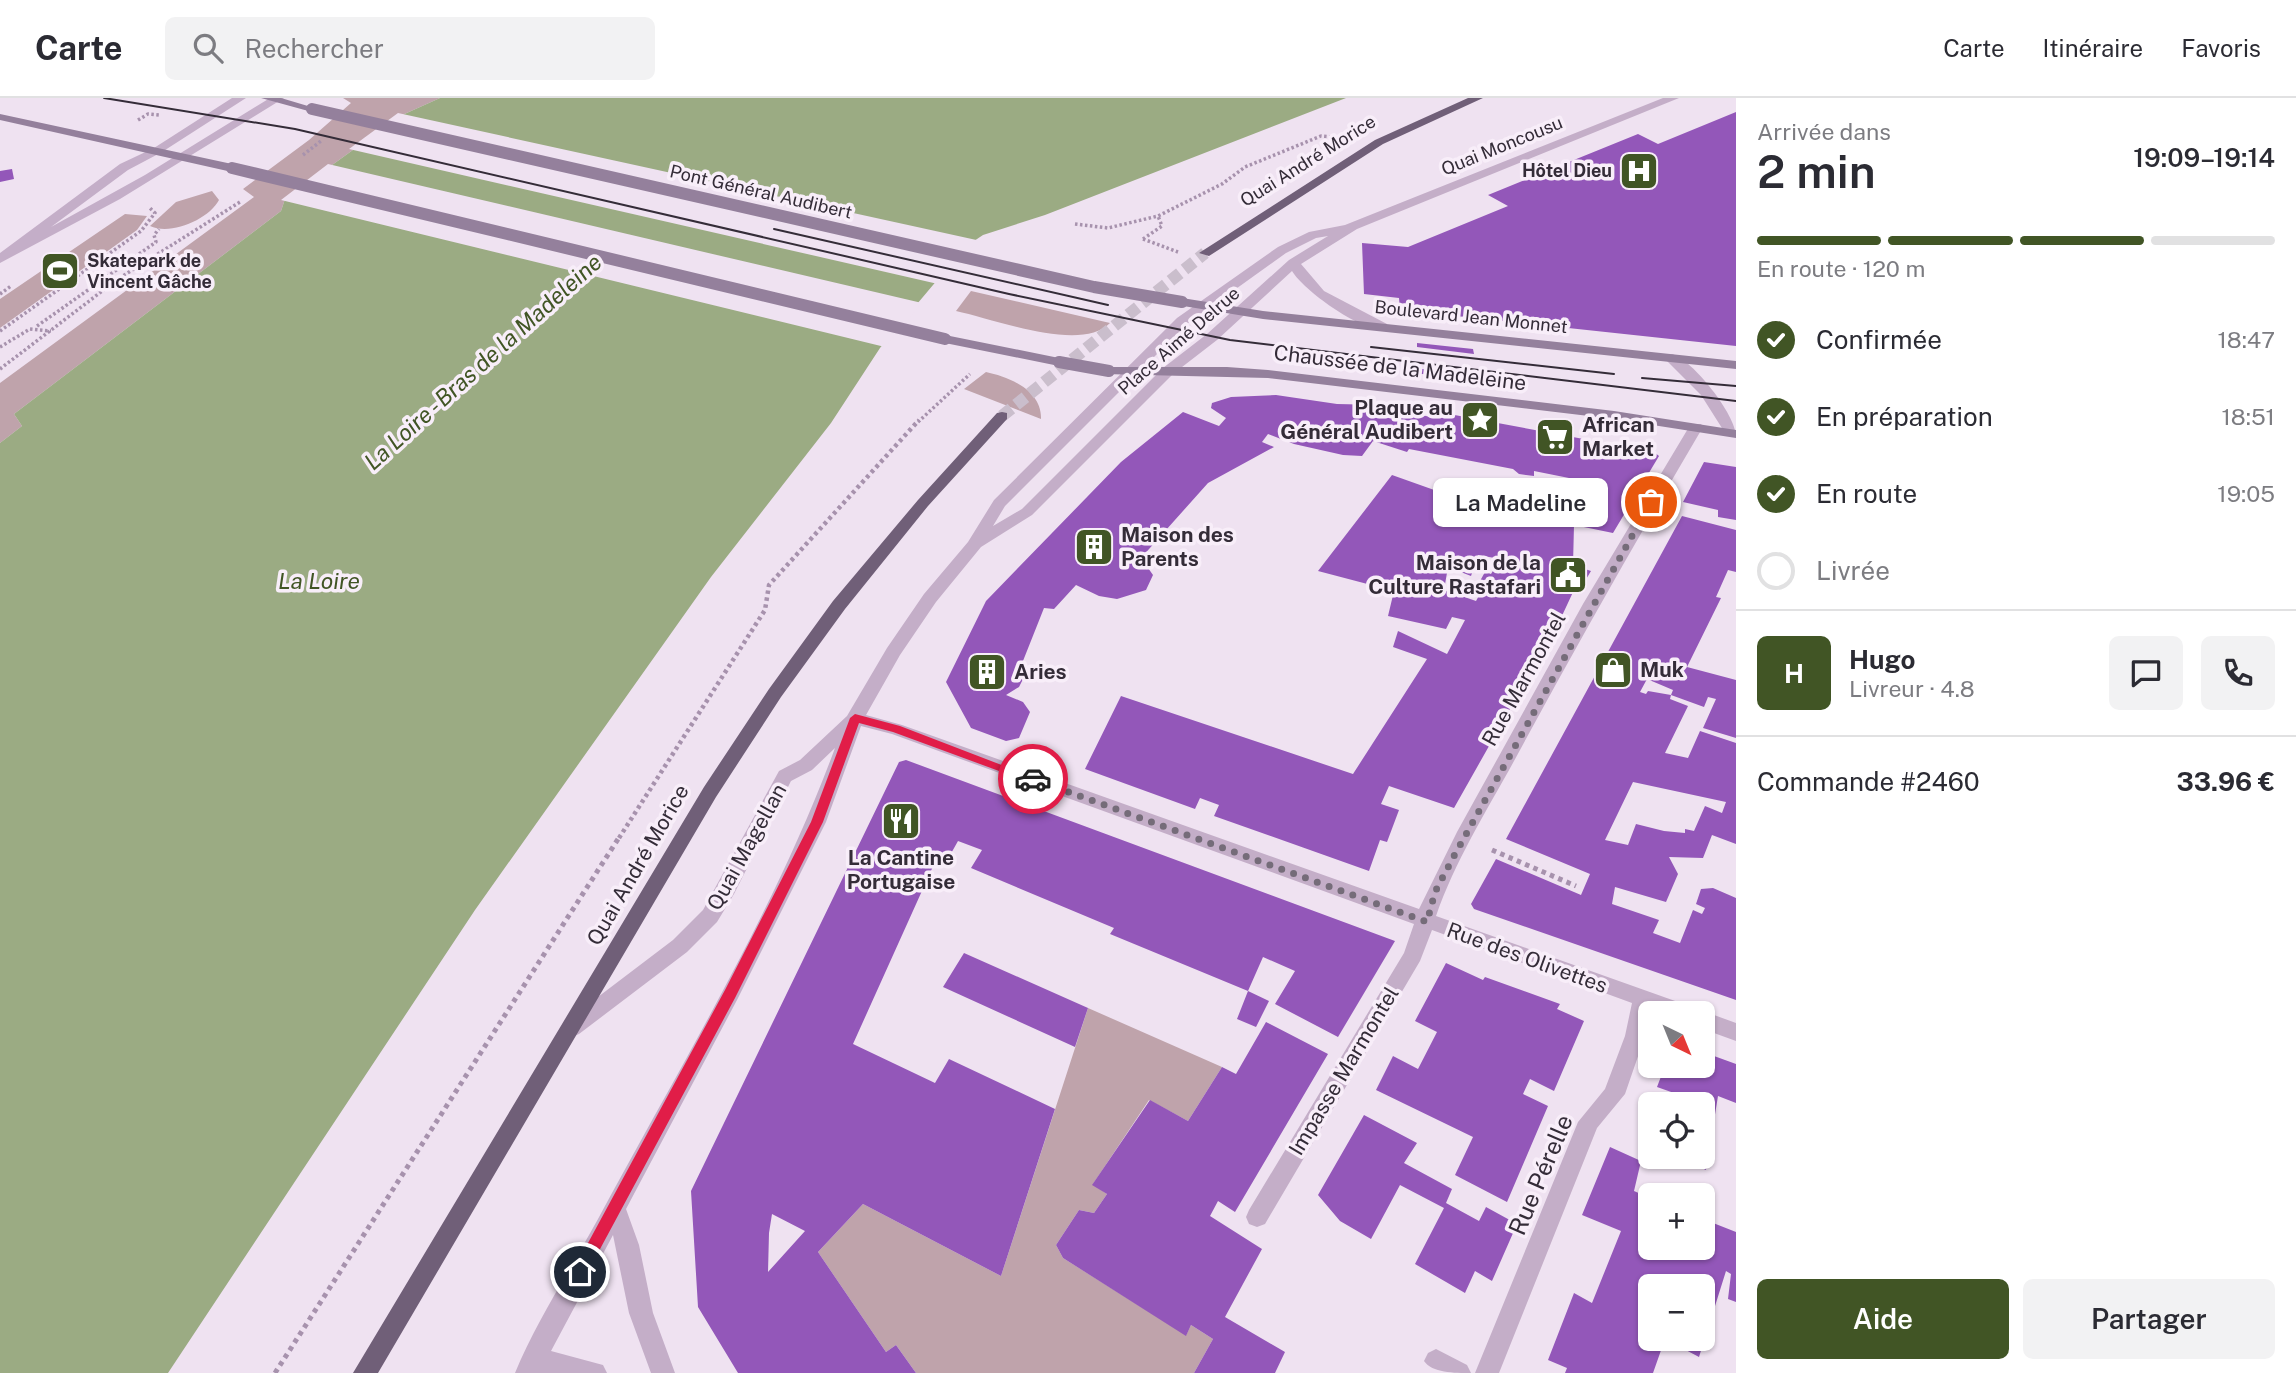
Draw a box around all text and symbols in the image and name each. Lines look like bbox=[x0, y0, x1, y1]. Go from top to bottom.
search box bbox=[165, 17, 655, 80]
text: Carte bbox=[35, 29, 123, 67]
icon: search bbox=[189, 29, 227, 67]
text: Rechercher bbox=[245, 33, 384, 64]
text: Carte bbox=[1943, 34, 2005, 62]
text: Itinéraire bbox=[2043, 34, 2143, 62]
text: Favoris bbox=[2181, 34, 2261, 62]
street label: Quai André Morice bbox=[1236, 110, 1379, 211]
street label: Quai Moncousu bbox=[1438, 112, 1566, 179]
text: Arrivée dans bbox=[1757, 118, 1891, 145]
text: 19:09–19:14 bbox=[2133, 142, 2275, 173]
text: 2 min bbox=[1757, 144, 1876, 198]
hospital icon: Hôtel Dieu bbox=[1618, 150, 1660, 192]
street label: Pont Général Audibert bbox=[668, 160, 854, 223]
place label: Hôtel Dieu bbox=[1522, 160, 1612, 181]
water label: La Loire - Bras de la Madeleine bbox=[358, 248, 607, 475]
sports icon: Skatepark de Vincent Gâche bbox=[39, 250, 81, 292]
place label: Skatepark de Vincent Gâche bbox=[87, 250, 212, 292]
text: En route · 120 m bbox=[1757, 255, 1925, 282]
street label: Place Aimé Delrue bbox=[1114, 282, 1244, 399]
street label: Boulevard Jean Monnet bbox=[1373, 296, 1569, 337]
icon: check bbox=[1757, 321, 1795, 359]
text: Confirmée bbox=[1816, 324, 1942, 355]
text: 18:47 bbox=[2217, 326, 2275, 353]
street label: Chaussée de la Madeleine bbox=[1272, 340, 1528, 395]
place label: Plaque au Général Audibert bbox=[1280, 395, 1453, 444]
icon: check bbox=[1757, 398, 1795, 436]
place icon: Plaque au Général Audibert bbox=[1459, 399, 1501, 441]
text: En préparation bbox=[1816, 401, 1993, 432]
text: 18:51 bbox=[2221, 403, 2275, 430]
place label: African Market bbox=[1582, 412, 1655, 461]
supermarket icon: African Market bbox=[1534, 416, 1576, 458]
pin bbox=[1621, 472, 1681, 532]
icon: check bbox=[1757, 475, 1795, 513]
callout: La Madeline bbox=[1434, 478, 1609, 526]
text: En route bbox=[1816, 478, 1917, 509]
text: 19:05 bbox=[2217, 480, 2275, 507]
icon: bag bbox=[1632, 483, 1670, 521]
text: La Madeline bbox=[1455, 489, 1586, 516]
place label: Maison des Parents bbox=[1121, 522, 1234, 571]
building icon: Maison des Parents bbox=[1073, 526, 1115, 568]
place label: Maison de la Culture Rastafari bbox=[1368, 550, 1541, 599]
public building icon: Maison de la Culture Rastafari bbox=[1547, 554, 1589, 596]
text: Livrée bbox=[1816, 555, 1890, 586]
water label: La Loire bbox=[278, 567, 360, 594]
street label: Rue Marmontel bbox=[1476, 607, 1571, 750]
button: chat bbox=[2109, 636, 2183, 710]
button: phone bbox=[2201, 636, 2275, 710]
text: Hugo bbox=[1849, 644, 1915, 675]
shop icon: Muk bbox=[1592, 649, 1634, 691]
building icon: Aries bbox=[966, 651, 1008, 693]
place label: Muk bbox=[1640, 657, 1684, 682]
text: H bbox=[1784, 658, 1804, 689]
place label: Aries bbox=[1014, 659, 1067, 684]
text: Livreur · 4.8 bbox=[1849, 675, 1975, 702]
courier bbox=[998, 744, 1068, 814]
icon: car bbox=[1014, 760, 1052, 798]
text: Commande #2460 bbox=[1757, 766, 1980, 797]
text: 33.96 € bbox=[2176, 766, 2275, 797]
street label: Quai Magellan bbox=[702, 779, 792, 914]
street label: Quai André Morice bbox=[581, 780, 694, 950]
restaurant icon: La Cantine Portugaise bbox=[880, 800, 922, 842]
place label: La Cantine Portugaise bbox=[847, 845, 955, 894]
street label: Rue des Olivettes bbox=[1444, 917, 1611, 998]
street label: Impasse Marmontel bbox=[1283, 982, 1404, 1160]
north arrow bbox=[1638, 1001, 1715, 1078]
map controls bbox=[1638, 1001, 1715, 1351]
button: locate bbox=[1638, 1092, 1715, 1169]
street label: Rue Pérelle bbox=[1502, 1110, 1578, 1239]
button: + bbox=[1638, 1183, 1715, 1260]
pin bbox=[550, 1242, 610, 1302]
icon: home bbox=[561, 1253, 599, 1291]
button: − bbox=[1638, 1274, 1715, 1351]
button: Aide bbox=[1757, 1279, 2009, 1359]
button: Partager bbox=[2023, 1279, 2275, 1359]

